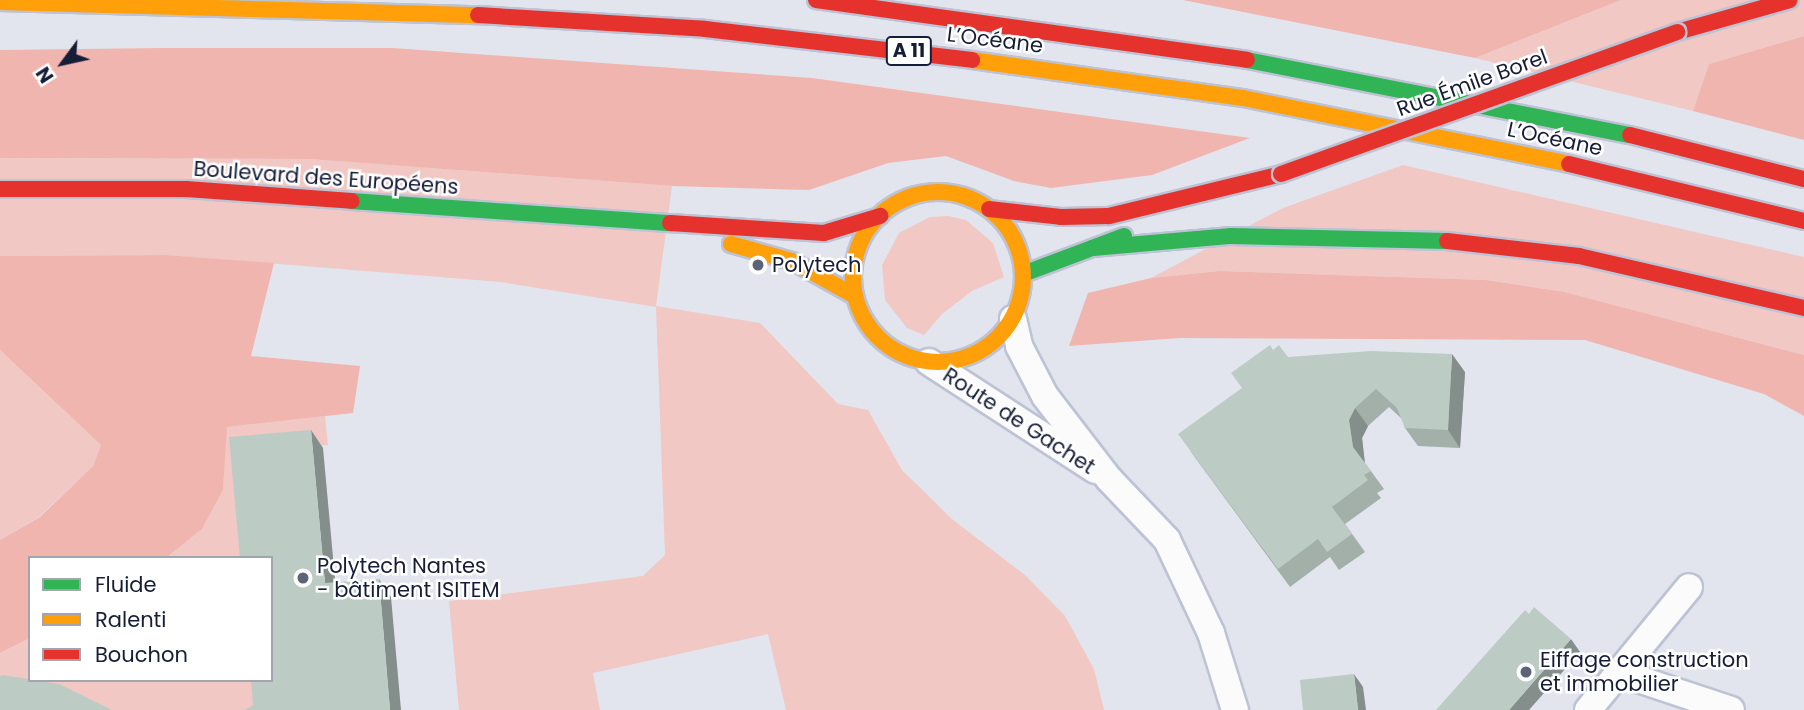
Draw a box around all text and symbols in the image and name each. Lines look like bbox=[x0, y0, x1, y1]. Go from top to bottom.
street label: L’Océane bbox=[946, 22, 1044, 58]
north arrow bbox=[28, 28, 98, 98]
road number: A 11 bbox=[884, 36, 934, 66]
street label: Rue Émile Borel bbox=[1393, 44, 1551, 122]
text: N bbox=[30, 61, 60, 88]
street label: L’Océane bbox=[1505, 117, 1605, 161]
street label: Boulevard des Européens bbox=[193, 156, 459, 200]
place label: Polytech bbox=[772, 252, 861, 278]
marker: Polytech bbox=[750, 257, 766, 273]
street label: Route de Gachet bbox=[938, 362, 1100, 480]
place label: Polytech Nantes - bâtiment ISITEM bbox=[317, 553, 500, 603]
legend bbox=[28, 556, 273, 682]
text: Fluide bbox=[95, 570, 157, 599]
marker: Polytech Nantes - bâtiment ISITEM bbox=[295, 570, 311, 586]
text: Ralenti bbox=[95, 605, 166, 634]
text: Bouchon bbox=[95, 640, 188, 669]
place label: Eiffage construction et immobilier bbox=[1540, 647, 1749, 697]
marker: Eiffage construction et immobilier bbox=[1518, 664, 1534, 680]

